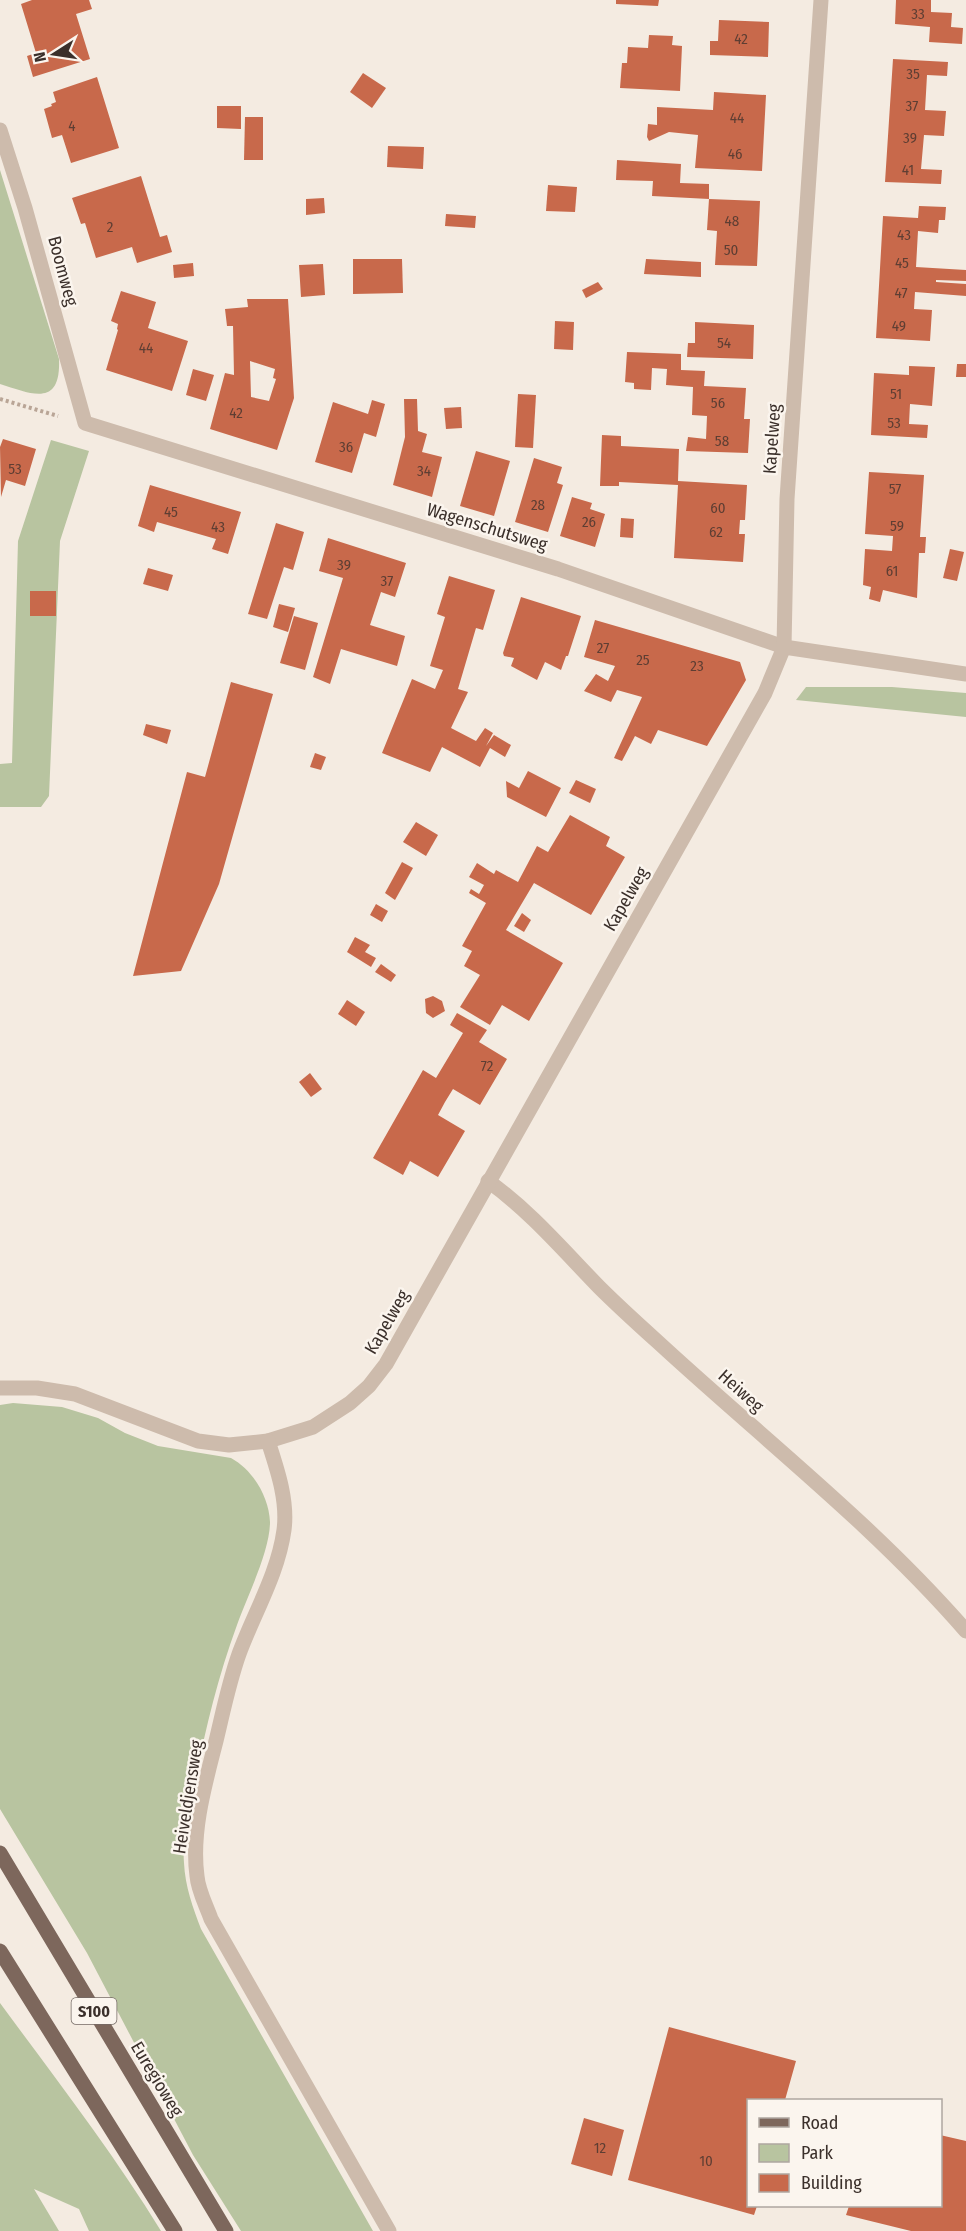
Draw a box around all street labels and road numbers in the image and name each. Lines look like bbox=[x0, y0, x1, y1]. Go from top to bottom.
street label: Boomweg bbox=[43, 233, 83, 309]
street label: Kapelweg bbox=[759, 402, 785, 475]
street label: Wagenschutsweg bbox=[424, 498, 551, 556]
street label: Kapelweg bbox=[599, 862, 653, 935]
street label: Kapelweg bbox=[360, 1285, 414, 1358]
street label: Heiweg bbox=[714, 1365, 769, 1417]
street label: Heiveldjensweg bbox=[168, 1738, 208, 1856]
road number: S100 bbox=[72, 1998, 116, 2024]
street label: Euregioweg bbox=[126, 2037, 188, 2121]

